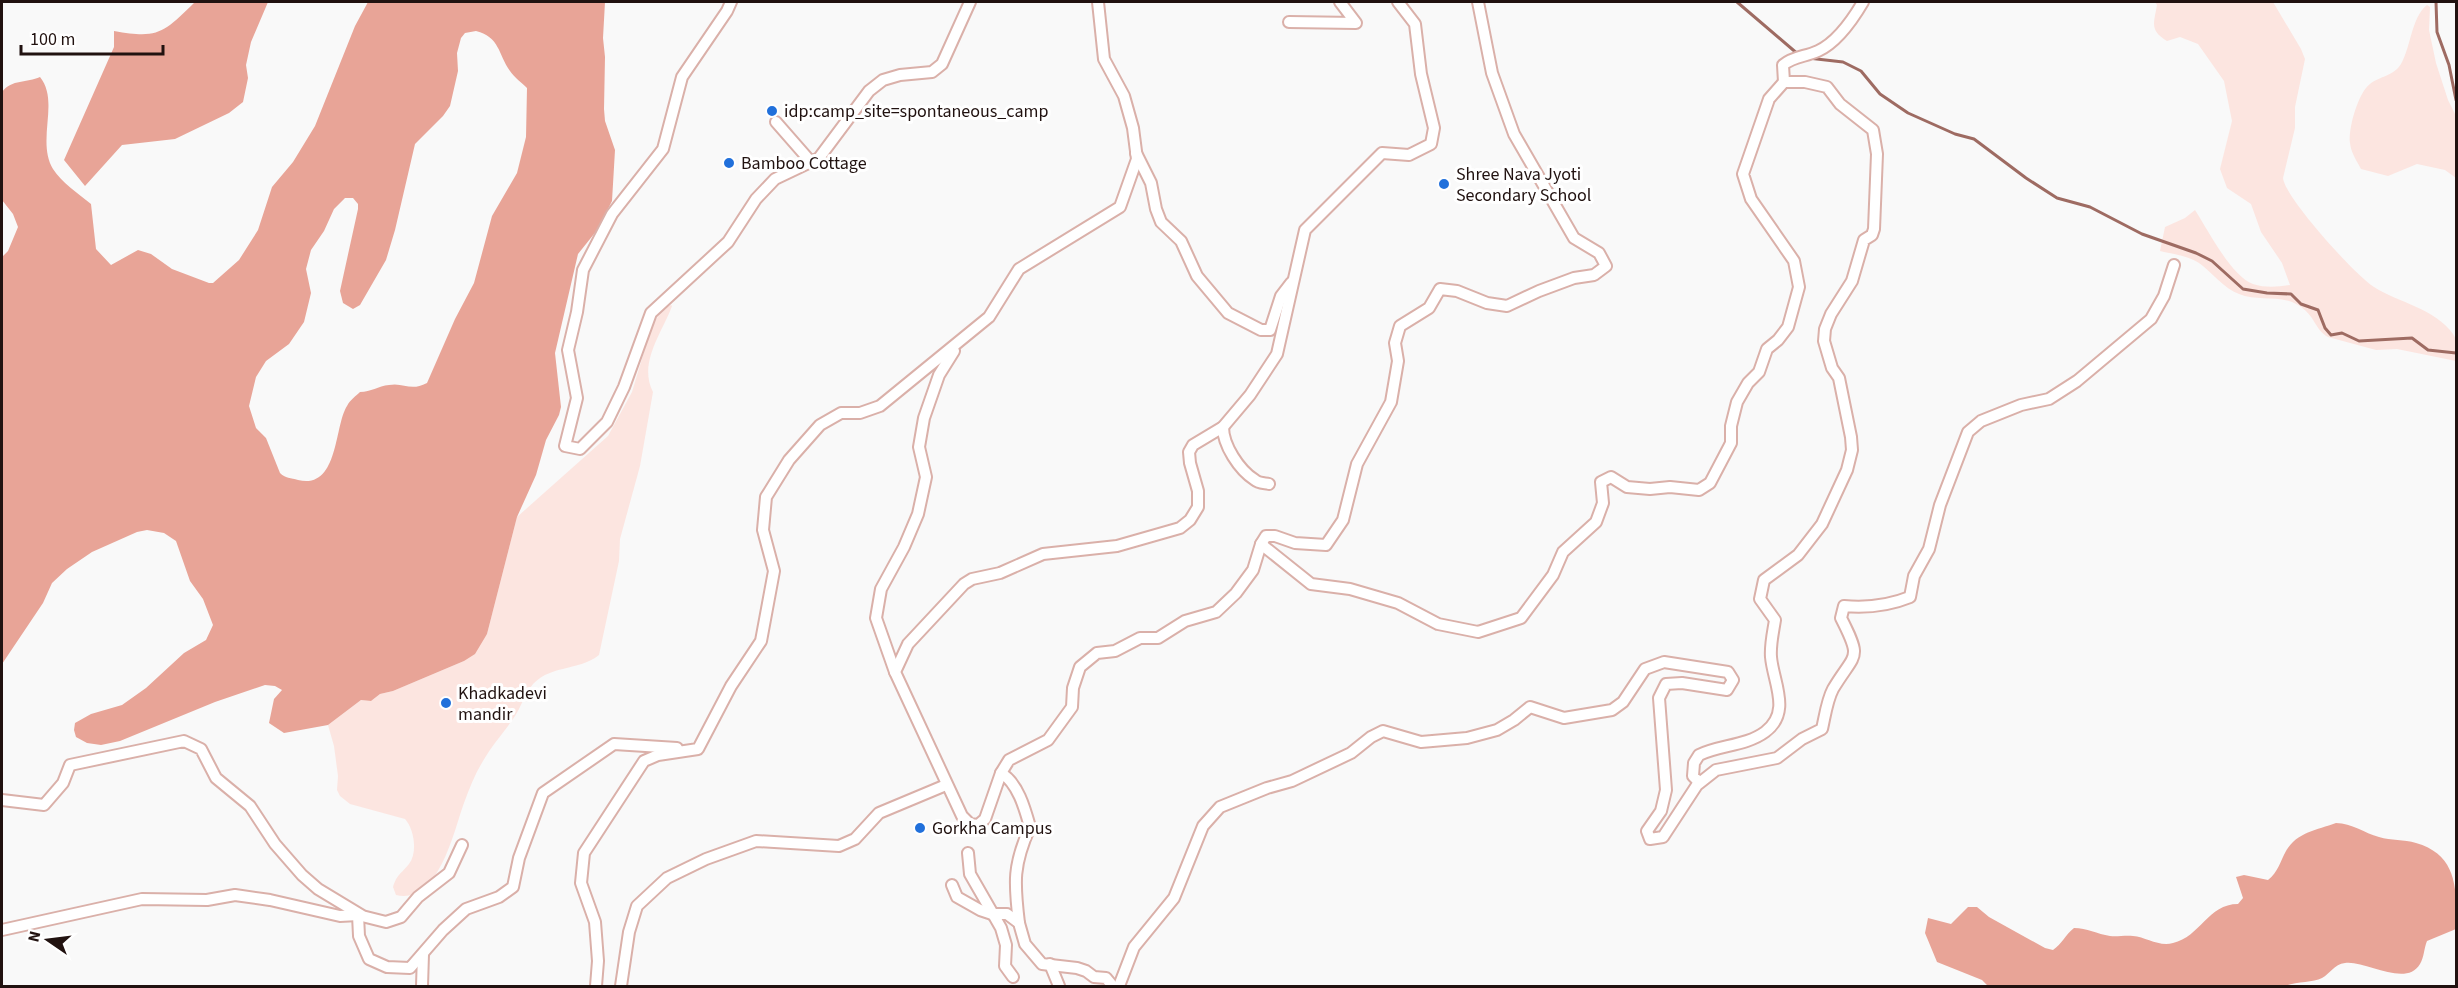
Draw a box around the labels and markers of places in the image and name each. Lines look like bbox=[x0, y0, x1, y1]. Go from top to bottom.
place label: idp:camp_site=spontaneous_camp bbox=[784, 99, 1048, 124]
marker: idp:camp_site=spontaneous_camp bbox=[765, 104, 779, 118]
place label: Bamboo Cottage bbox=[741, 151, 867, 176]
marker: Bamboo Cottage bbox=[722, 156, 736, 170]
place label: Shree Nava Jyoti Secondary School bbox=[1456, 162, 1591, 208]
marker: Shree Nava Jyoti Secondary School bbox=[1437, 177, 1451, 191]
place label: Khadkadevi mandir bbox=[458, 681, 547, 727]
marker: Khadkadevi mandir bbox=[439, 696, 453, 710]
place label: Gorkha Campus bbox=[932, 816, 1052, 841]
marker: Gorkha Campus bbox=[913, 821, 927, 835]

